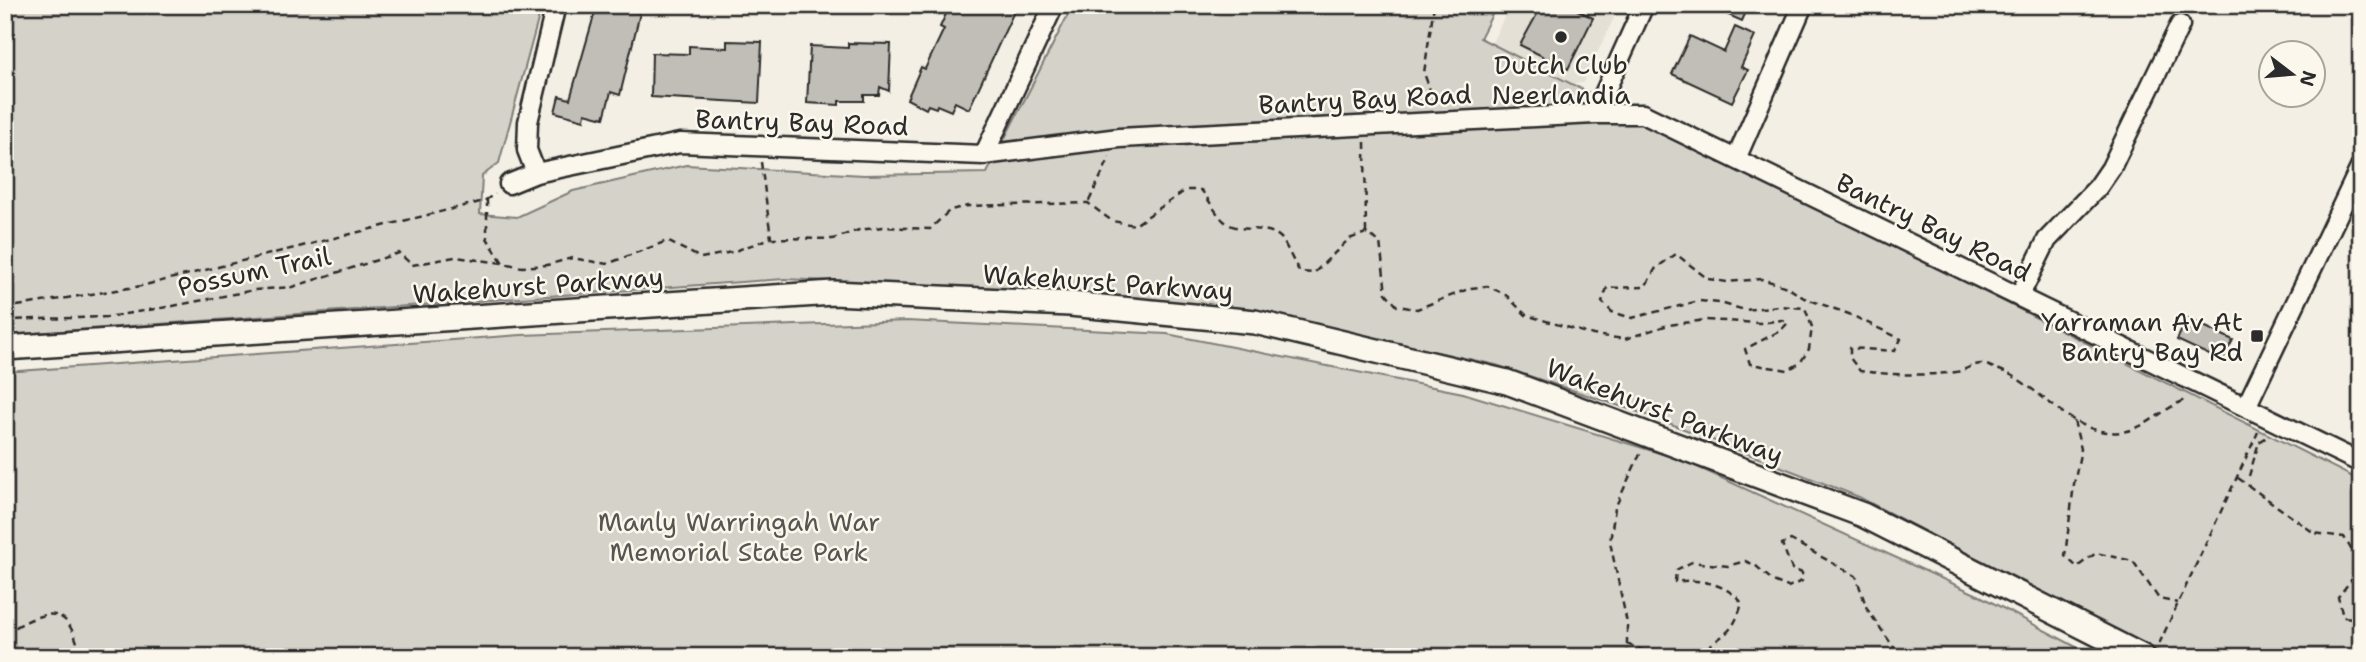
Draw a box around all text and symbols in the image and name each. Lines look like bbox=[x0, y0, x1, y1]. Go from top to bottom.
marker: Dutch Club Neerlandia bbox=[1553, 29, 1569, 45]
north arrow bbox=[2258, 38, 2328, 108]
place label: Dutch Club Neerlandia bbox=[1491, 47, 1631, 112]
text: N bbox=[2294, 68, 2322, 89]
street label: Bantry Bay Road bbox=[1258, 76, 1472, 122]
street label: Bantry Bay Road bbox=[695, 101, 909, 143]
street label: Bantry Bay Road bbox=[1830, 165, 2038, 289]
street label: Possum Trail bbox=[174, 238, 334, 304]
street label: Wakehurst Parkway bbox=[981, 256, 1235, 308]
street label: Wakehurst Parkway bbox=[411, 259, 665, 311]
place label: Yarraman Av At Bantry Bay Rd bbox=[2041, 304, 2243, 369]
marker: Yarraman Av At Bantry Bay Rd bbox=[2249, 328, 2265, 344]
street label: Wakehurst Parkway bbox=[1541, 350, 1789, 472]
park label: Manly Warringah War Memorial State Park bbox=[598, 504, 880, 569]

